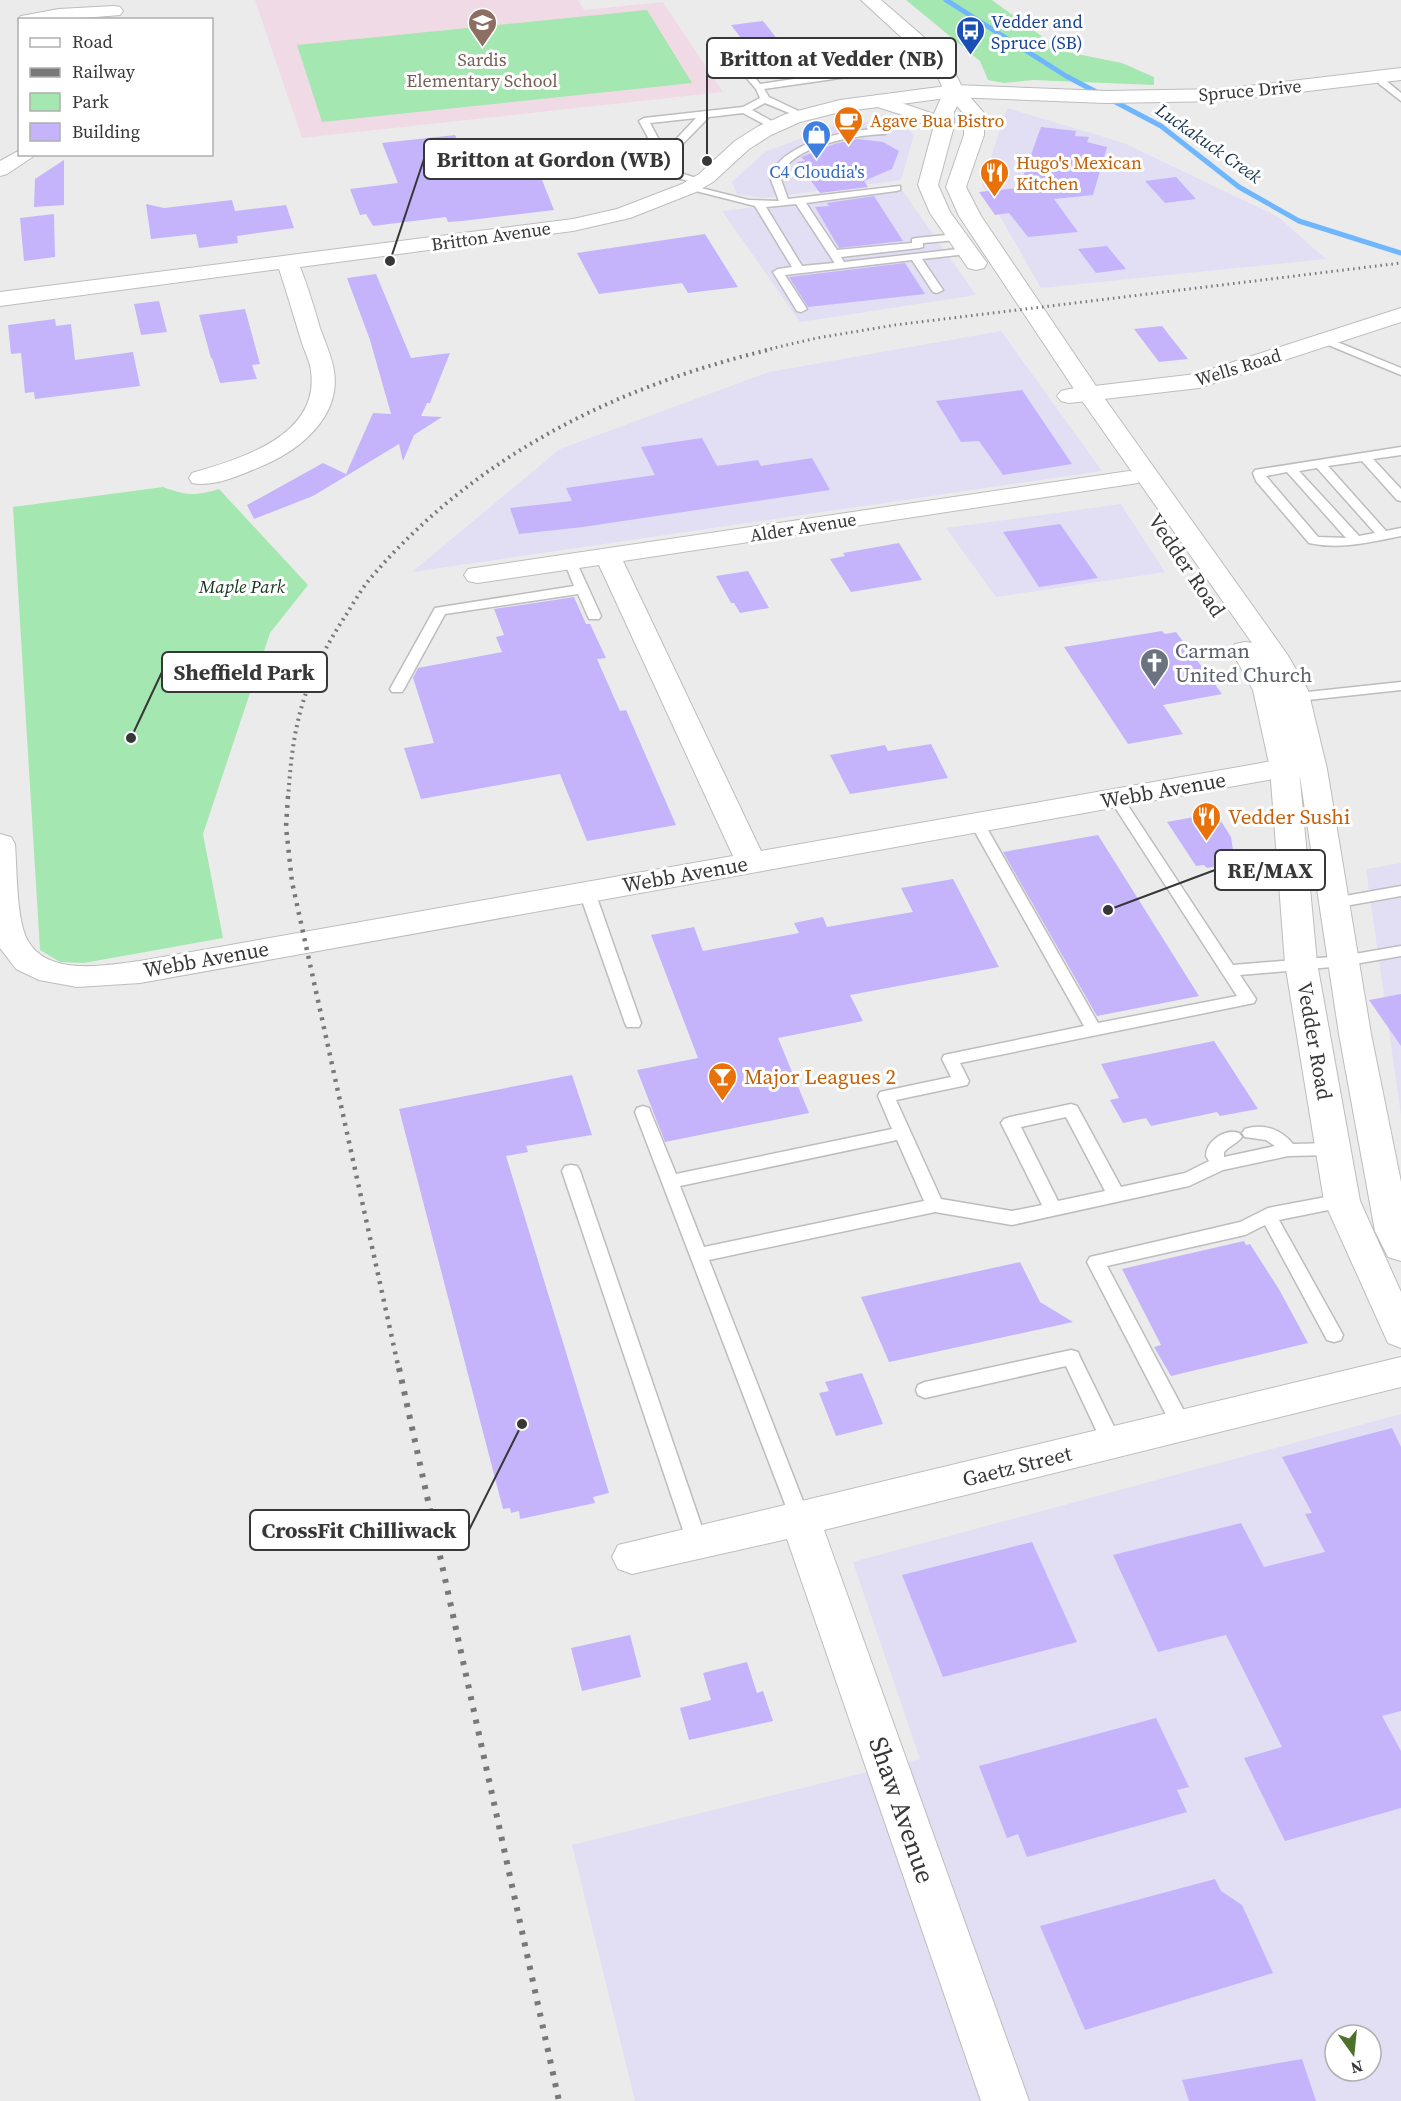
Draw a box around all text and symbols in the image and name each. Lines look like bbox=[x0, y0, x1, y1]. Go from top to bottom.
school or university icon: Sardis Elementary School bbox=[466, 6, 498, 48]
place label: Vedder and Spruce (SB) bbox=[991, 9, 1083, 55]
bus stop icon: Vedder and Spruce (SB) bbox=[954, 15, 986, 57]
legend bbox=[18, 18, 213, 156]
text: Road bbox=[72, 29, 113, 54]
callout: Britton at Vedder (NB) bbox=[707, 38, 956, 78]
text: Britton at Vedder (NB) bbox=[720, 43, 944, 73]
place label: Sardis Elementary School bbox=[406, 47, 558, 93]
text: Railway bbox=[72, 59, 136, 84]
street label: Spruce Drive bbox=[1198, 73, 1302, 107]
text: Park bbox=[72, 89, 109, 114]
water label: Luckakuck Creek bbox=[1150, 97, 1267, 189]
cafe icon: Agave Bua Bistro bbox=[833, 104, 865, 146]
place label: Agave Bua Bistro bbox=[870, 108, 1004, 133]
shop icon: C4 Cloudia's bbox=[801, 118, 833, 160]
text: Building bbox=[72, 119, 140, 144]
callout: Britton at Gordon (WB) bbox=[424, 139, 683, 179]
text: Britton at Gordon (WB) bbox=[437, 144, 671, 174]
place label: Hugo's Mexican Kitchen bbox=[1016, 150, 1142, 196]
restaurant icon: Hugo's Mexican Kitchen bbox=[979, 156, 1011, 198]
place label: C4 Cloudia's bbox=[769, 159, 865, 184]
street label: Britton Avenue bbox=[430, 215, 552, 257]
street label: Wells Road bbox=[1192, 342, 1284, 392]
street label: Alder Avenue bbox=[748, 506, 858, 548]
street label: Vedder Road bbox=[1142, 507, 1232, 623]
park label: Maple Park bbox=[198, 574, 285, 599]
place label: Carman United Church bbox=[1175, 636, 1312, 689]
church icon: Carman United Church bbox=[1138, 646, 1170, 688]
callout: Sheffield Park bbox=[162, 652, 327, 692]
text: Sheffield Park bbox=[173, 657, 315, 687]
street label: Webb Avenue bbox=[1098, 765, 1228, 815]
restaurant icon: Vedder Sushi bbox=[1191, 800, 1223, 842]
place label: Vedder Sushi bbox=[1228, 802, 1350, 831]
street label: Webb Avenue bbox=[620, 849, 750, 899]
callout: RE/MAX bbox=[1215, 850, 1325, 890]
text: RE/MAX bbox=[1227, 855, 1313, 885]
street label: Webb Avenue bbox=[141, 934, 271, 984]
street label: Vedder Road bbox=[1290, 980, 1340, 1102]
bar icon: Major Leagues 2 bbox=[707, 1060, 739, 1102]
place label: Major Leagues 2 bbox=[744, 1062, 896, 1091]
street label: Gaetz Street bbox=[959, 1438, 1075, 1494]
callout: CrossFit Chilliwack bbox=[250, 1510, 469, 1550]
text: CrossFit Chilliwack bbox=[261, 1515, 457, 1545]
street label: Shaw Avenue bbox=[860, 1732, 944, 1888]
north arrow bbox=[1323, 2023, 1383, 2083]
text: N bbox=[1348, 2055, 1365, 2080]

